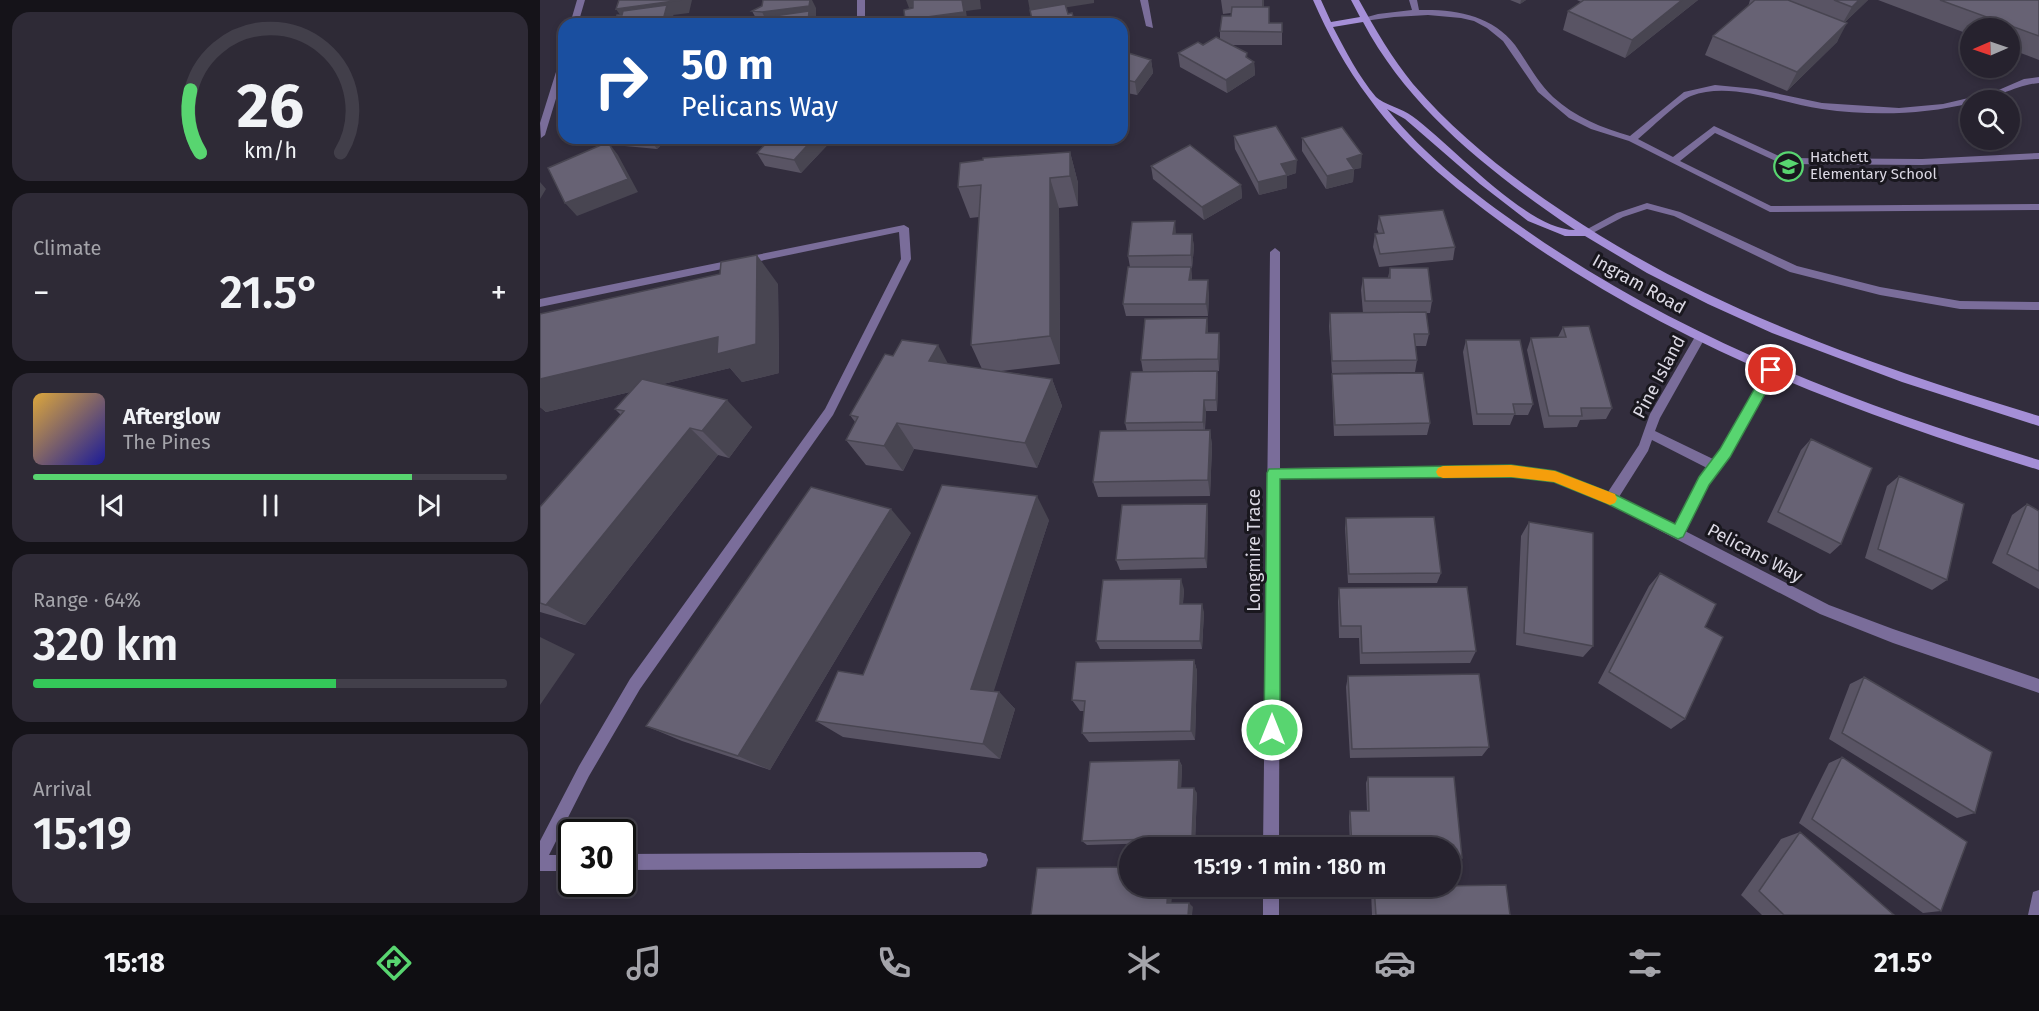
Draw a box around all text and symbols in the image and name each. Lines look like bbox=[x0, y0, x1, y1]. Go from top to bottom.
north arrow bbox=[1960, 18, 2020, 78]
map controls bbox=[1960, 18, 2020, 150]
text: 50 m bbox=[681, 40, 774, 90]
icon: right bbox=[582, 42, 660, 120]
text: 26 bbox=[236, 69, 304, 144]
button: search bbox=[1960, 90, 2020, 150]
text: Pelicans Way bbox=[681, 91, 838, 123]
text: km/h bbox=[243, 139, 297, 165]
place label: Hatchett Elementary School bbox=[1810, 148, 1938, 183]
school or university icon: Hatchett Elementary School bbox=[1773, 150, 1805, 182]
text: Climate bbox=[33, 236, 101, 260]
street label: Ingram Road bbox=[1589, 249, 1689, 319]
text: 21.5° bbox=[220, 266, 320, 320]
text: − bbox=[33, 273, 50, 313]
text: + bbox=[491, 273, 507, 313]
street label: Pine Island bbox=[1628, 332, 1690, 422]
pin bbox=[1745, 344, 1796, 395]
icon: arrive bbox=[1754, 353, 1787, 386]
text: Afterglow bbox=[123, 403, 220, 430]
text: The Pines bbox=[123, 430, 210, 454]
street label: Longmire Trace bbox=[1243, 488, 1265, 612]
icon: previous bbox=[96, 489, 129, 522]
icon: pause bbox=[254, 489, 287, 522]
icon: next bbox=[412, 489, 445, 522]
street label: Pelicans Way bbox=[1704, 519, 1807, 587]
text: Range · 64% bbox=[33, 588, 141, 612]
text: 320 km bbox=[33, 618, 178, 672]
position arrow bbox=[1240, 698, 1304, 762]
text: Arrival bbox=[33, 777, 92, 801]
text: 15:19 bbox=[33, 807, 132, 861]
speed limit sign: 30 bbox=[558, 819, 636, 897]
text: 15:19 · 1 min · 180 m bbox=[1194, 853, 1386, 880]
icon: directions bbox=[373, 942, 415, 984]
icon: music bbox=[623, 942, 665, 984]
icon: phone bbox=[873, 942, 915, 984]
icon: climate bbox=[1123, 942, 1165, 984]
icon: car bbox=[1374, 942, 1416, 984]
icon: filters bbox=[1624, 942, 1666, 984]
text: 15:18 bbox=[104, 947, 165, 979]
text: 21.5° bbox=[1874, 947, 1935, 979]

